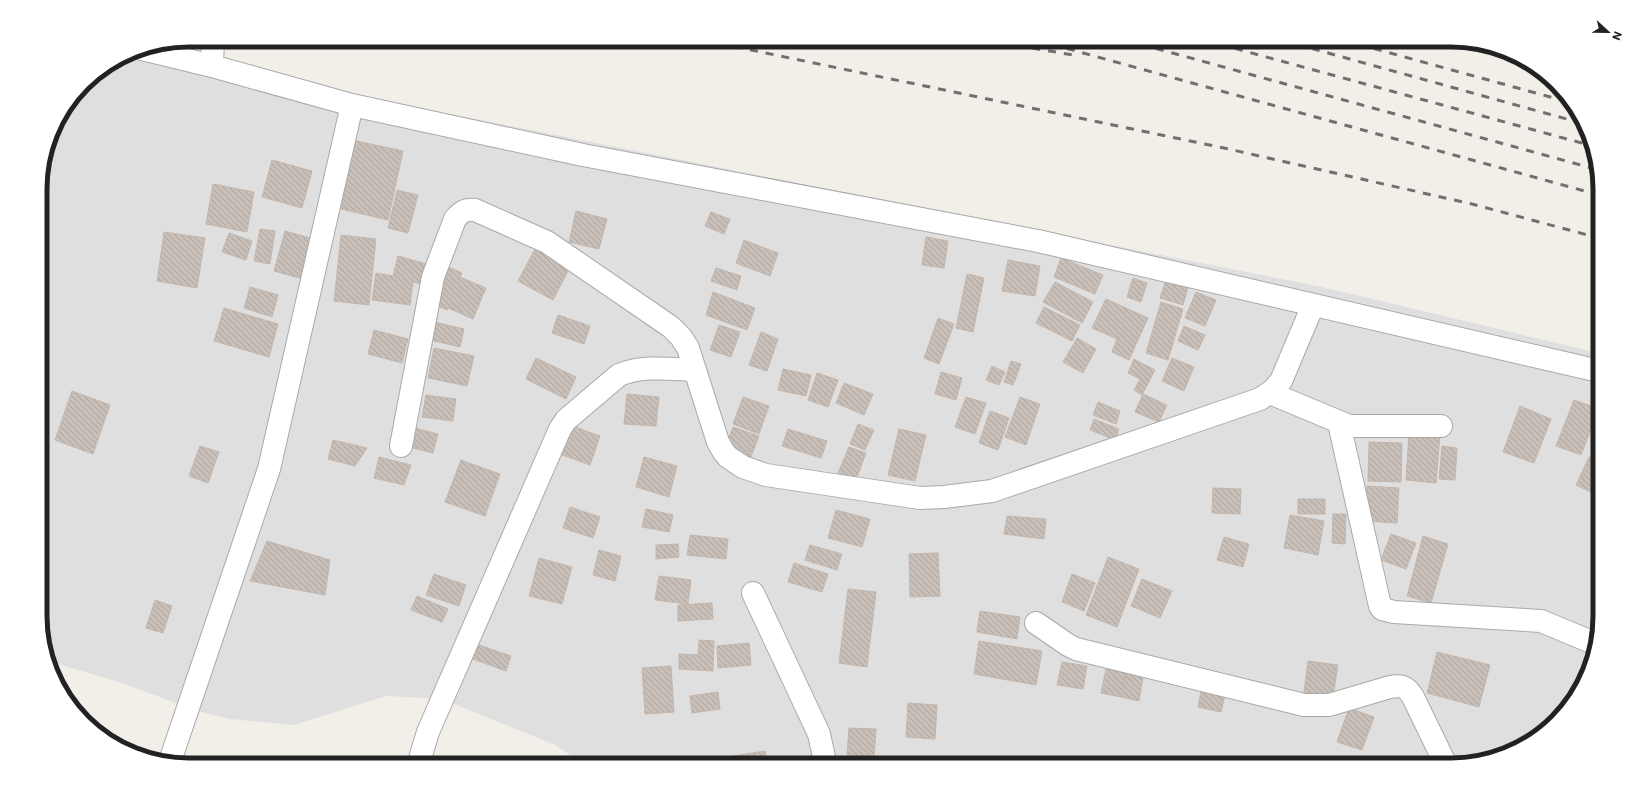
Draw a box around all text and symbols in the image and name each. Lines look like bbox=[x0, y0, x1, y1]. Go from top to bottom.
north arrow bbox=[1588, 12, 1628, 52]
text: N bbox=[1610, 30, 1625, 42]

